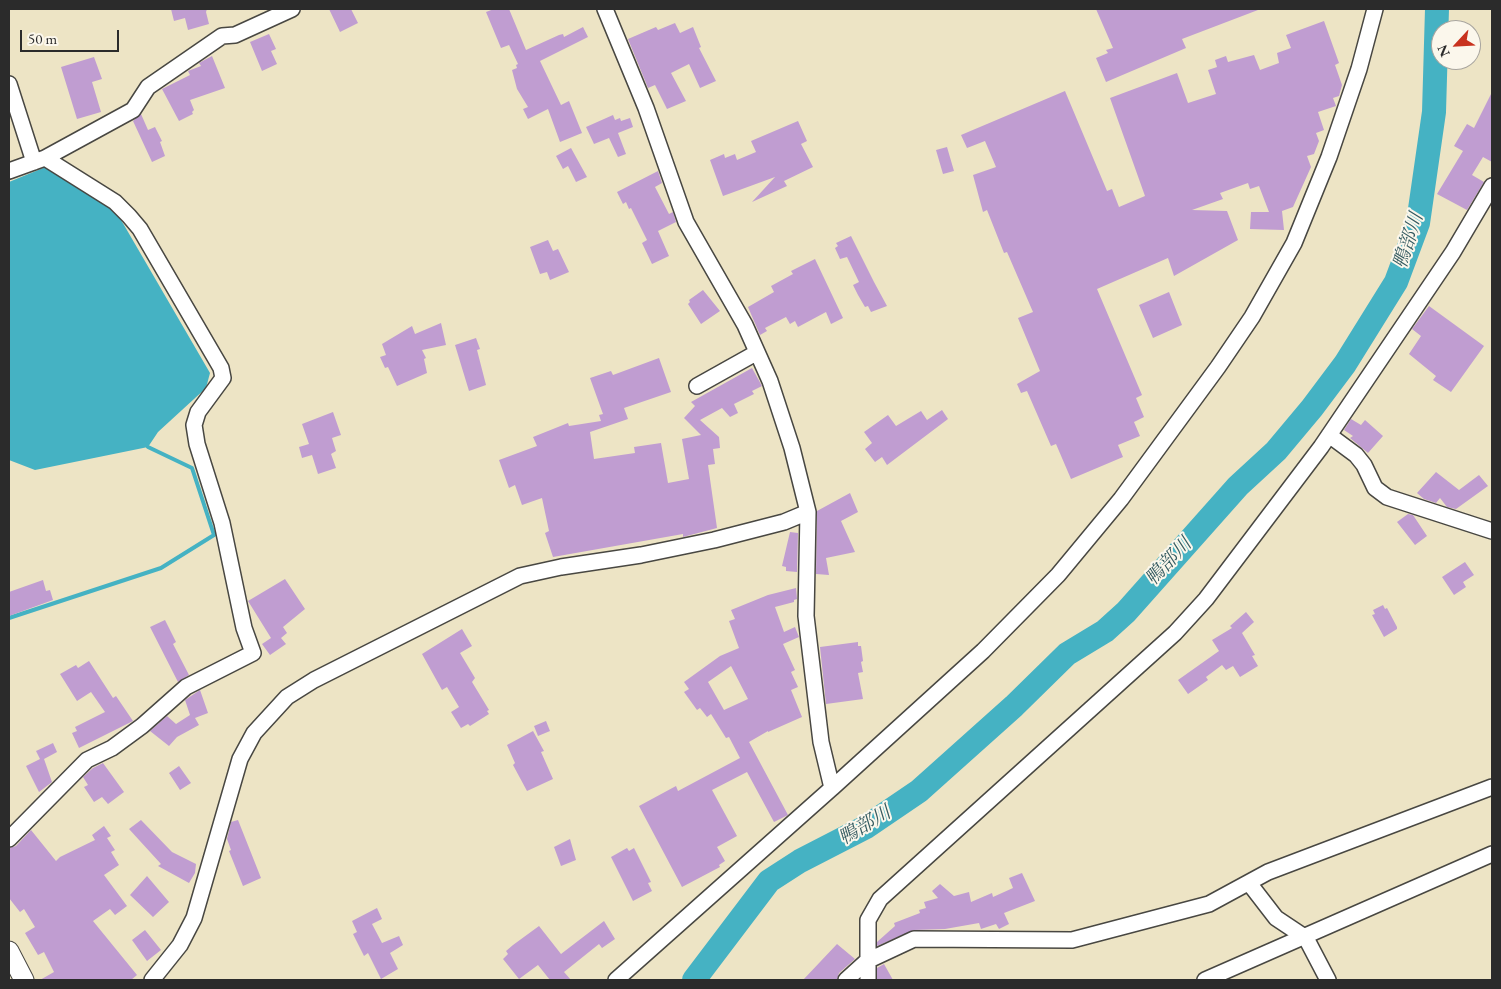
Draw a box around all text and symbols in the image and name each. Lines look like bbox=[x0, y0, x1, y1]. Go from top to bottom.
scale bar bbox=[22, 20, 121, 52]
north arrow bbox=[1431, 20, 1481, 70]
text: 50 m bbox=[28, 29, 57, 48]
text: N bbox=[1433, 42, 1454, 60]
water label: 鴨部川 bbox=[1389, 210, 1429, 272]
water label: 鴨部川 bbox=[1141, 533, 1197, 591]
water label: 鴨部川 bbox=[835, 802, 895, 850]

